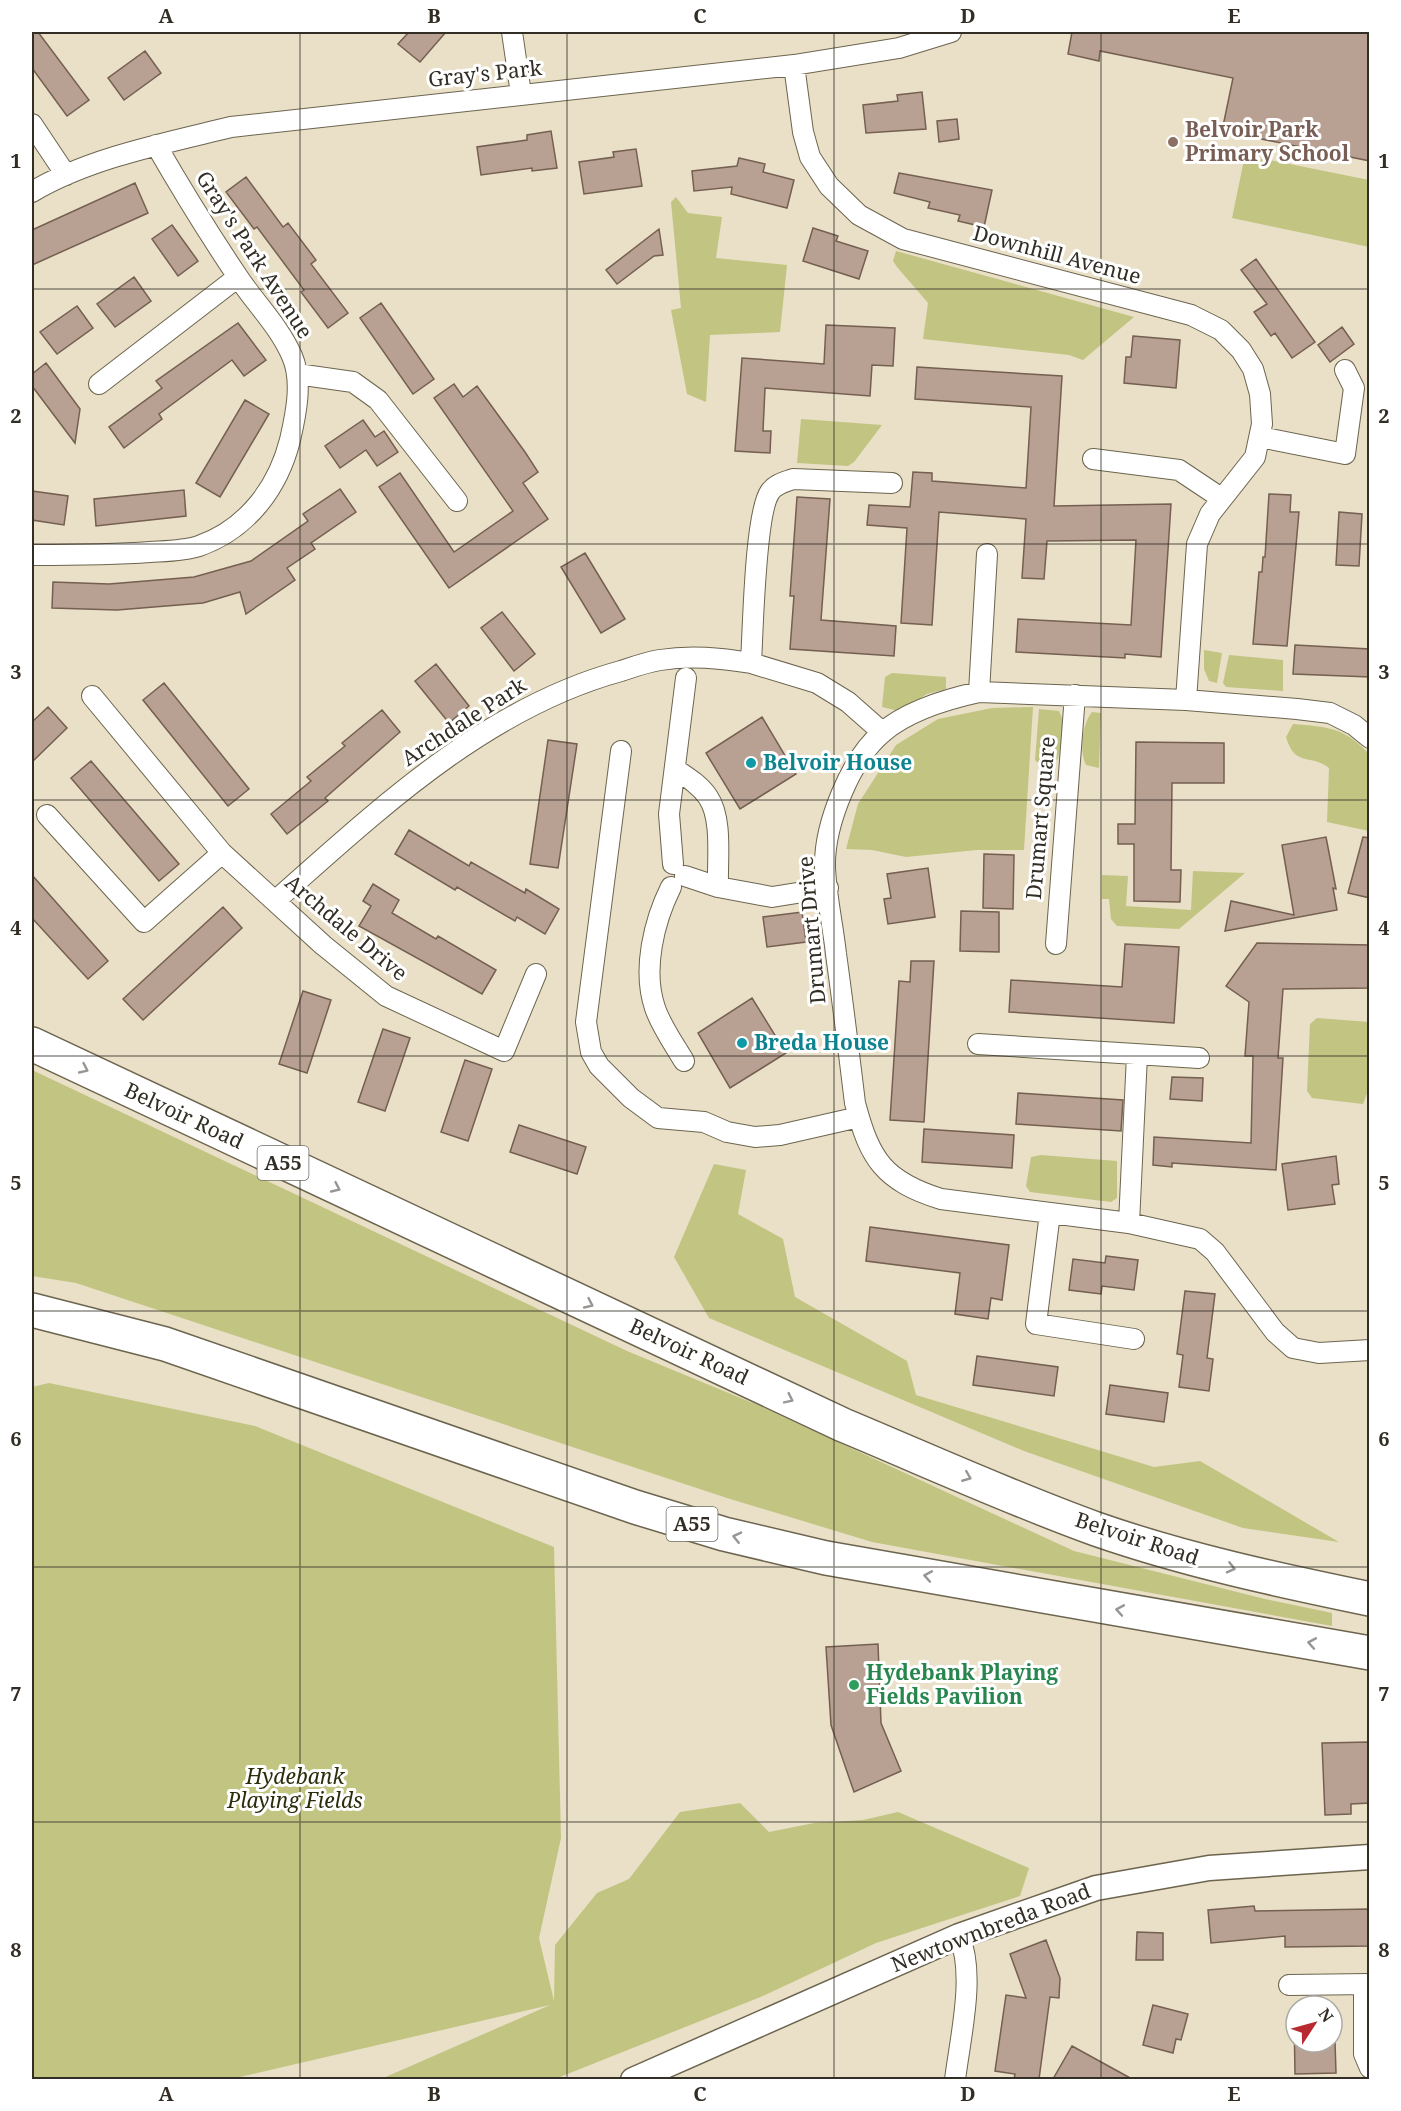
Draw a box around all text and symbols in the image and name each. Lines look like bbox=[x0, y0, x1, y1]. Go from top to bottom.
text: A bbox=[158, 2, 174, 29]
text: B bbox=[427, 2, 441, 29]
text: C bbox=[693, 2, 707, 29]
text: D bbox=[960, 2, 976, 29]
text: E bbox=[1227, 2, 1241, 29]
street label: Gray's Park bbox=[427, 53, 544, 93]
place label: Belvoir Park Primary School bbox=[1185, 115, 1350, 167]
marker: Belvoir Park Primary School bbox=[1166, 135, 1180, 149]
text: 1 bbox=[10, 147, 22, 174]
text: 1 bbox=[1378, 147, 1390, 174]
street label: Gray's Park Avenue bbox=[190, 165, 320, 344]
street label: Downhill Avenue bbox=[970, 218, 1144, 290]
text: 2 bbox=[10, 402, 22, 429]
text: 2 bbox=[1378, 402, 1390, 429]
text: 3 bbox=[10, 658, 22, 685]
text: 3 bbox=[1378, 658, 1390, 685]
street label: Archdale Park bbox=[396, 670, 532, 772]
street label: Drumart Square bbox=[1019, 735, 1061, 901]
place label: Belvoir House bbox=[763, 748, 912, 776]
marker: Belvoir House bbox=[744, 756, 758, 770]
street label: Drumart Drive bbox=[791, 855, 831, 1005]
street label: Archdale Drive bbox=[280, 868, 414, 987]
text: 4 bbox=[10, 914, 22, 941]
text: 4 bbox=[1378, 914, 1390, 941]
place label: Breda House bbox=[754, 1028, 889, 1056]
marker: Breda House bbox=[735, 1036, 749, 1050]
one-way arrow bbox=[78, 1061, 89, 1073]
street label: Belvoir Road bbox=[120, 1075, 249, 1155]
road number: A55 bbox=[258, 1146, 308, 1180]
text: 5 bbox=[10, 1169, 22, 1196]
text: 5 bbox=[1378, 1169, 1390, 1196]
one-way arrow bbox=[330, 1181, 341, 1193]
one-way arrow bbox=[582, 1297, 593, 1309]
street label: Belvoir Road bbox=[625, 1311, 754, 1391]
one-way arrow bbox=[783, 1391, 794, 1403]
text: 6 bbox=[10, 1425, 22, 1452]
text: 6 bbox=[1378, 1425, 1390, 1452]
one-way arrow bbox=[962, 1470, 972, 1483]
street label: Belvoir Road bbox=[1072, 1505, 1203, 1571]
road number: A55 bbox=[666, 1507, 718, 1541]
one-way arrow bbox=[732, 1531, 742, 1544]
one-way arrow bbox=[1226, 1560, 1236, 1573]
one-way arrow bbox=[923, 1570, 933, 1583]
one-way arrow bbox=[1115, 1604, 1125, 1617]
one-way arrow bbox=[1307, 1637, 1317, 1650]
place label: Hydebank Playing Fields Pavilion bbox=[866, 1658, 1059, 1710]
marker: Hydebank Playing Fields Pavilion bbox=[847, 1678, 861, 1692]
text: 7 bbox=[10, 1680, 22, 1707]
text: 7 bbox=[1378, 1680, 1390, 1707]
park label: Hydebank Playing Fields bbox=[226, 1762, 363, 1814]
street label: Newtownbreda Road bbox=[887, 1876, 1094, 1978]
text: 8 bbox=[10, 1936, 22, 1963]
text: 8 bbox=[1378, 1936, 1390, 1963]
north arrow bbox=[1284, 1994, 1344, 2054]
text: N bbox=[1314, 2004, 1339, 2027]
text: A bbox=[158, 2080, 174, 2107]
text: B bbox=[427, 2080, 441, 2107]
text: C bbox=[693, 2080, 707, 2107]
text: D bbox=[960, 2080, 976, 2107]
text: E bbox=[1227, 2080, 1241, 2107]

